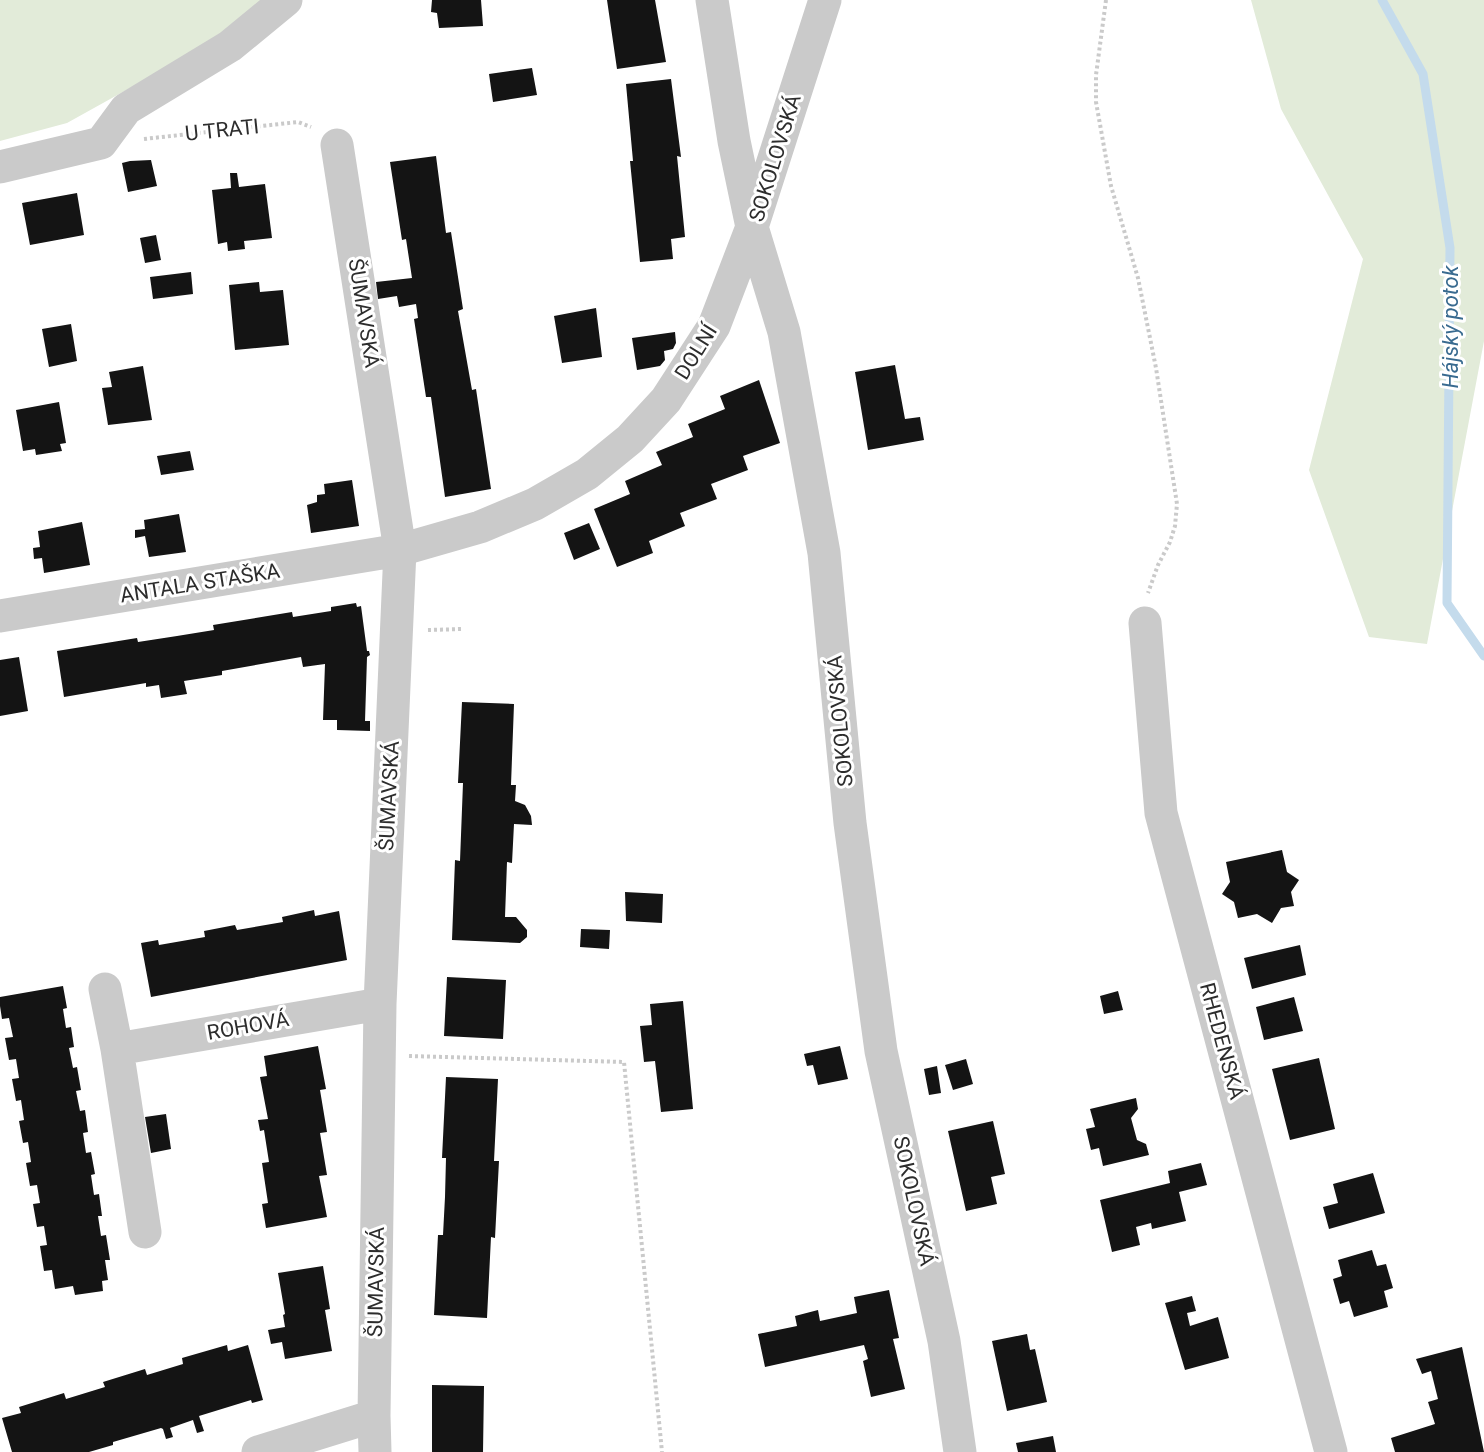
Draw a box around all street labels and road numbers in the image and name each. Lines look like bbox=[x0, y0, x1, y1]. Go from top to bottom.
street label: SOKOLOVSKÁ bbox=[744, 91, 806, 225]
street label: U TRATI bbox=[184, 114, 260, 146]
street label: ŠUMAVSKÁ bbox=[344, 257, 385, 370]
street label: DOLNÍ bbox=[670, 319, 723, 384]
street label: ANTALA STAŠKA bbox=[118, 558, 282, 607]
street label: SOKOLOVSKÁ bbox=[822, 654, 858, 788]
street label: ŠUMAVSKÁ bbox=[374, 740, 404, 852]
street label: RHEDENSKÁ bbox=[1195, 980, 1249, 1102]
street label: ROHOVÁ bbox=[205, 1007, 291, 1045]
street label: SOKOLOVSKÁ bbox=[889, 1134, 940, 1268]
street label: ŠUMAVSKÁ bbox=[363, 1226, 389, 1337]

